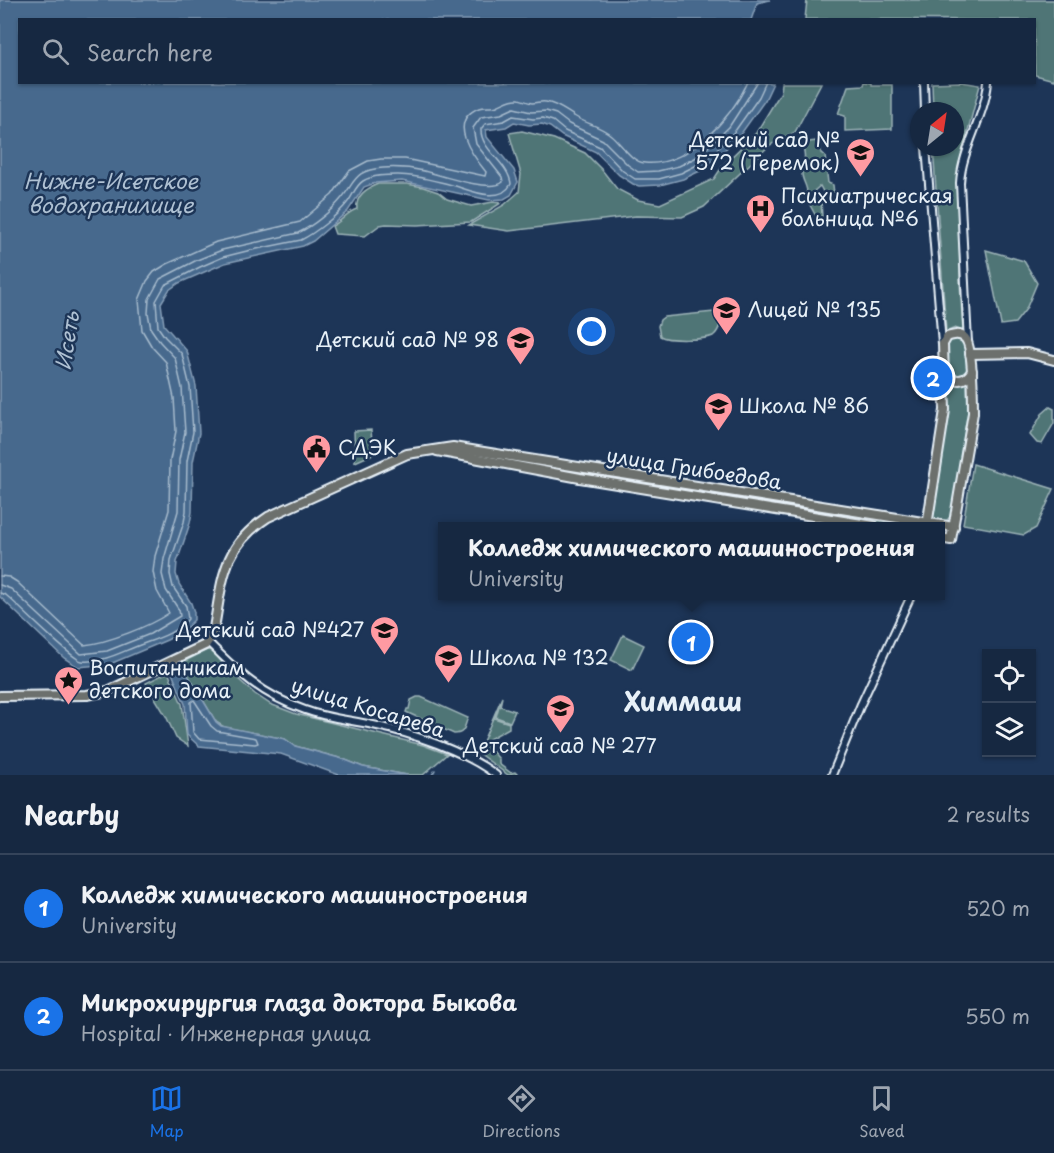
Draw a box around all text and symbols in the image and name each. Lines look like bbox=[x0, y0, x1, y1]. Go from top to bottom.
search box bbox=[18, 18, 1036, 84]
icon: search bbox=[39, 35, 72, 68]
text: Search here bbox=[87, 35, 213, 68]
north arrow bbox=[910, 102, 964, 156]
place label: Детский сад № 572 (Теремок) bbox=[688, 124, 840, 177]
school or university icon: Детский сад № 572 (Теремок) bbox=[845, 136, 877, 178]
water label: Нижне-Исетское водохранилище bbox=[24, 164, 199, 220]
place label: Психиатрическая больница №6 bbox=[781, 180, 953, 233]
hospital icon: Психиатрическая больница №6 bbox=[744, 192, 776, 234]
school or university icon: Лицей № 135 bbox=[711, 294, 743, 336]
place label: Лицей № 135 bbox=[748, 294, 881, 324]
water label: Исеть bbox=[46, 308, 87, 372]
your location bbox=[577, 317, 606, 346]
place label: Детский сад № 98 bbox=[316, 324, 499, 354]
school or university icon: Детский сад № 98 bbox=[504, 324, 536, 366]
pin: 2 bbox=[914, 356, 952, 400]
school or university icon: Школа № 86 bbox=[702, 390, 734, 432]
place label: Школа № 86 bbox=[739, 390, 869, 420]
public building icon: СДЭК bbox=[301, 432, 333, 474]
place label: СДЭК bbox=[338, 432, 397, 462]
street label: улица Грибоедова bbox=[604, 439, 784, 497]
popup bbox=[438, 522, 945, 600]
text: Колледж химического машиностроения bbox=[468, 530, 915, 563]
text: University bbox=[468, 563, 564, 593]
place label: Детский сад №427 bbox=[175, 614, 364, 644]
school or university icon: Детский сад №427 bbox=[369, 614, 401, 656]
pin: 1 bbox=[672, 620, 710, 664]
school or university icon: Школа № 132 bbox=[432, 642, 464, 684]
place label: Школа № 132 bbox=[469, 642, 609, 672]
map controls bbox=[982, 649, 1036, 757]
button: locate bbox=[982, 649, 1036, 703]
place label: Воспитанникам детского дома bbox=[89, 652, 246, 705]
place icon: Воспитанникам детского дома bbox=[52, 664, 84, 706]
street label: улица Косарева bbox=[288, 669, 450, 745]
district label: Химмаш bbox=[624, 681, 742, 720]
school or university icon: Детcкий сад № 277 bbox=[544, 692, 576, 734]
button: layers bbox=[982, 703, 1036, 757]
place label: Детcкий сад № 277 bbox=[462, 730, 657, 760]
text: Nearby bbox=[24, 795, 119, 834]
text: 2 results bbox=[947, 799, 1030, 829]
text: Колледж химического машиностроения bbox=[81, 877, 528, 910]
text: 1 bbox=[39, 893, 48, 923]
text: 520 m bbox=[966, 893, 1030, 923]
text: University bbox=[81, 910, 177, 940]
text: Микрохирургия глаза доктора Быкова bbox=[81, 985, 517, 1018]
text: 2 bbox=[36, 1001, 51, 1031]
text: 550 m bbox=[965, 1001, 1030, 1031]
text: Hospital · Инженерная улица bbox=[81, 1018, 371, 1048]
tab: Map bbox=[149, 1082, 184, 1142]
tab: Directions bbox=[482, 1082, 560, 1142]
tab: Saved bbox=[859, 1082, 905, 1142]

